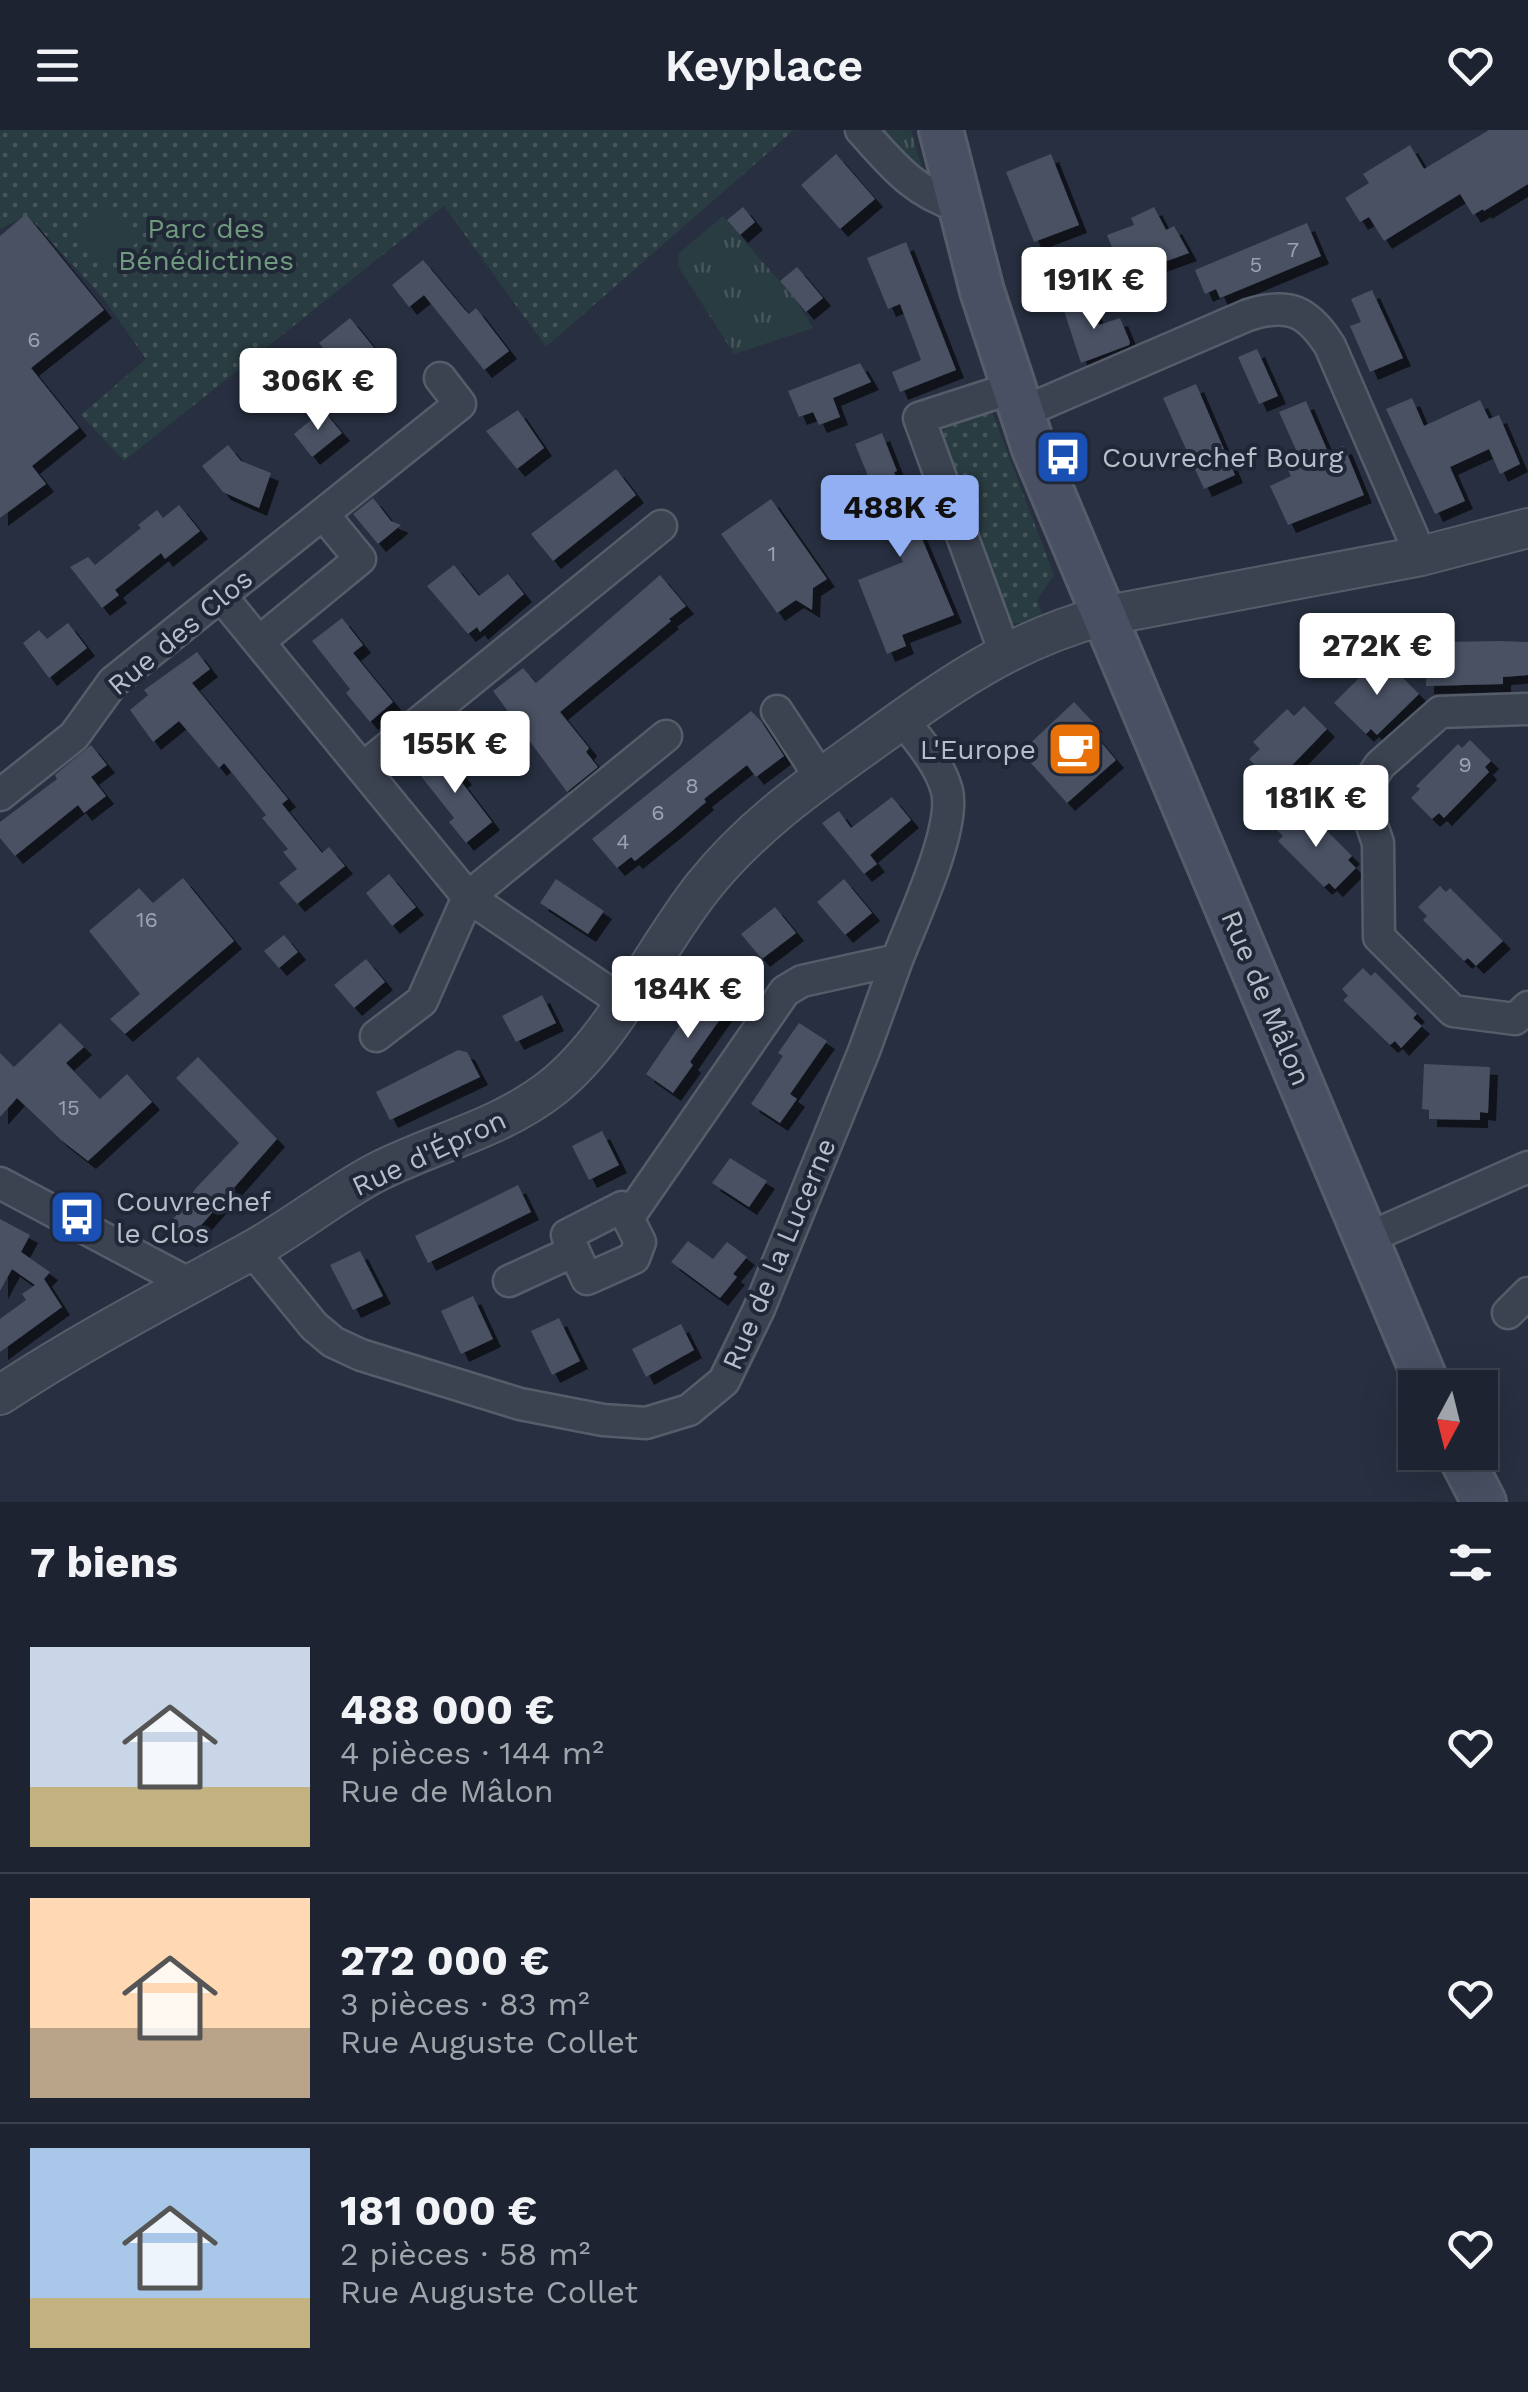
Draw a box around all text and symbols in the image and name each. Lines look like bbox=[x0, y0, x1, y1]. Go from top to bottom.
icon: menu bbox=[30, 38, 85, 93]
icon: heart bbox=[1443, 38, 1498, 93]
text: Keyplace bbox=[665, 39, 863, 92]
park label: Parc des Bénédictines bbox=[118, 212, 294, 277]
house number: 7 bbox=[1287, 237, 1299, 262]
pin: 191K € bbox=[1013, 247, 1175, 332]
house number: 5 bbox=[1250, 252, 1262, 277]
text: 191K € bbox=[1044, 260, 1144, 298]
house number: 6 bbox=[27, 327, 41, 352]
pin: 306K € bbox=[237, 348, 399, 433]
text: 306K € bbox=[262, 361, 374, 399]
bus stop icon: Couvrechef Bourg bbox=[1033, 427, 1093, 487]
place label: Couvrechef Bourg bbox=[1102, 441, 1344, 474]
pin: 488K € bbox=[819, 475, 981, 560]
text: 488K € bbox=[843, 488, 957, 526]
house number: 1 bbox=[768, 541, 776, 566]
street label: Rue des Clos bbox=[101, 562, 259, 702]
pin: 272K € bbox=[1296, 613, 1458, 698]
text: 272K € bbox=[1322, 626, 1432, 664]
pin: 155K € bbox=[374, 711, 536, 796]
cafe icon: L'Europe bbox=[1045, 719, 1105, 779]
text: 155K € bbox=[403, 724, 507, 762]
place label: L'Europe bbox=[920, 733, 1036, 766]
house number: 9 bbox=[1458, 752, 1472, 777]
pin: 181K € bbox=[1235, 765, 1397, 850]
house number: 8 bbox=[685, 773, 699, 798]
text: 181K € bbox=[1265, 778, 1367, 816]
house number: 6 bbox=[651, 800, 665, 825]
house number: 4 bbox=[616, 829, 630, 854]
street label: Rue de Mâlon bbox=[1214, 906, 1318, 1090]
house number: 16 bbox=[136, 907, 158, 932]
pin: 184K € bbox=[607, 956, 769, 1041]
text: 184K € bbox=[634, 969, 742, 1007]
house number: 15 bbox=[58, 1095, 80, 1120]
street label: Rue d'Épron bbox=[347, 1103, 511, 1203]
street label: Rue de la Lucerne bbox=[715, 1133, 843, 1375]
place label: Couvrechef le Clos bbox=[116, 1185, 271, 1250]
bus stop icon: Couvrechef le Clos bbox=[47, 1187, 107, 1247]
north arrow bbox=[1398, 1370, 1498, 1470]
map controls bbox=[1398, 1370, 1498, 1470]
icon: filters bbox=[1443, 1535, 1498, 1590]
text: 7 biens bbox=[30, 1538, 178, 1587]
text: 488 000 € bbox=[340, 1685, 554, 1734]
icon: home bbox=[110, 1687, 230, 1807]
icon: heart bbox=[1443, 1720, 1498, 1775]
text: 4 pièces · 144 m² bbox=[340, 1734, 604, 1772]
text: Rue de Mâlon bbox=[340, 1772, 554, 1810]
text: 272 000 € bbox=[340, 1936, 550, 1985]
icon: home bbox=[110, 1938, 230, 2058]
icon: heart bbox=[1443, 1971, 1498, 2026]
text: 3 pièces · 83 m² bbox=[340, 1985, 590, 2023]
text: Rue Auguste Collet bbox=[340, 2023, 638, 2061]
text: 181 000 € bbox=[340, 2186, 537, 2235]
icon: home bbox=[110, 2188, 230, 2308]
icon: heart bbox=[1443, 2221, 1498, 2276]
text: 2 pièces · 58 m² bbox=[340, 2235, 590, 2273]
text: Rue Auguste Collet bbox=[340, 2273, 638, 2311]

